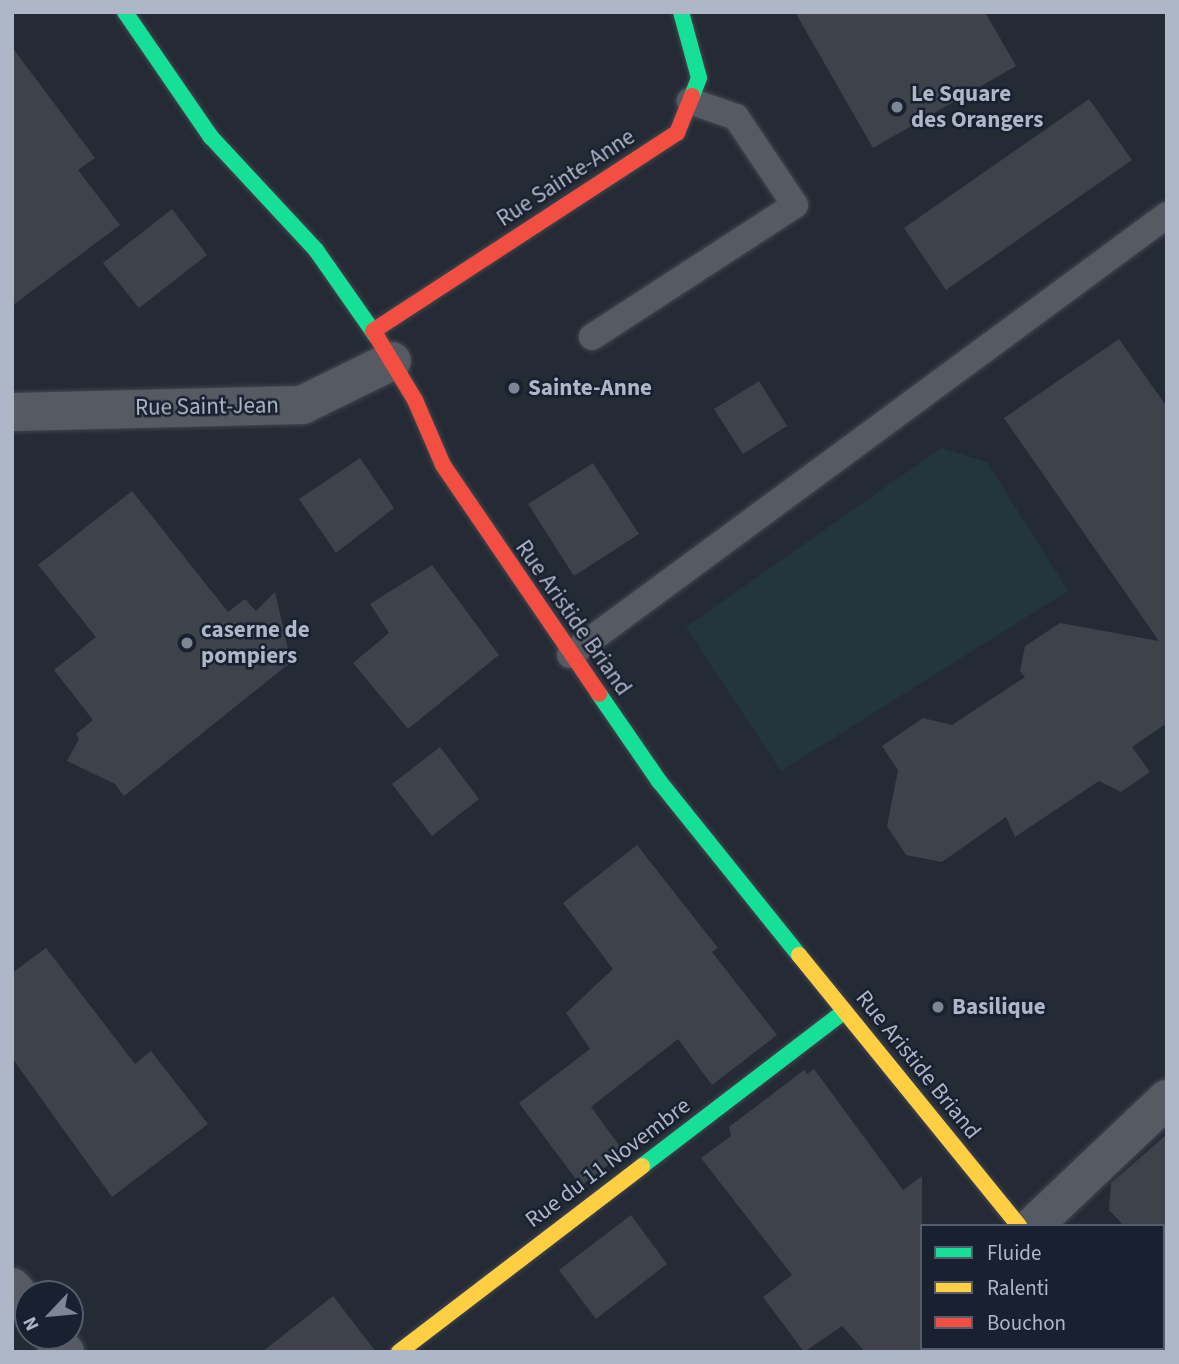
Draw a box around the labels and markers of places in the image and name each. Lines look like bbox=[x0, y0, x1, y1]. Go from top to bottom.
place label: Le Square des Orangers bbox=[911, 80, 1043, 134]
marker: Le Square des Orangers bbox=[889, 99, 905, 115]
place label: Sainte-Anne bbox=[528, 374, 652, 402]
marker: Sainte-Anne bbox=[506, 380, 522, 396]
place label: caserne de pompiers bbox=[201, 616, 310, 670]
marker: caserne de pompiers bbox=[179, 635, 195, 651]
place label: Basilique bbox=[952, 993, 1046, 1021]
marker: Basilique bbox=[930, 999, 946, 1015]

